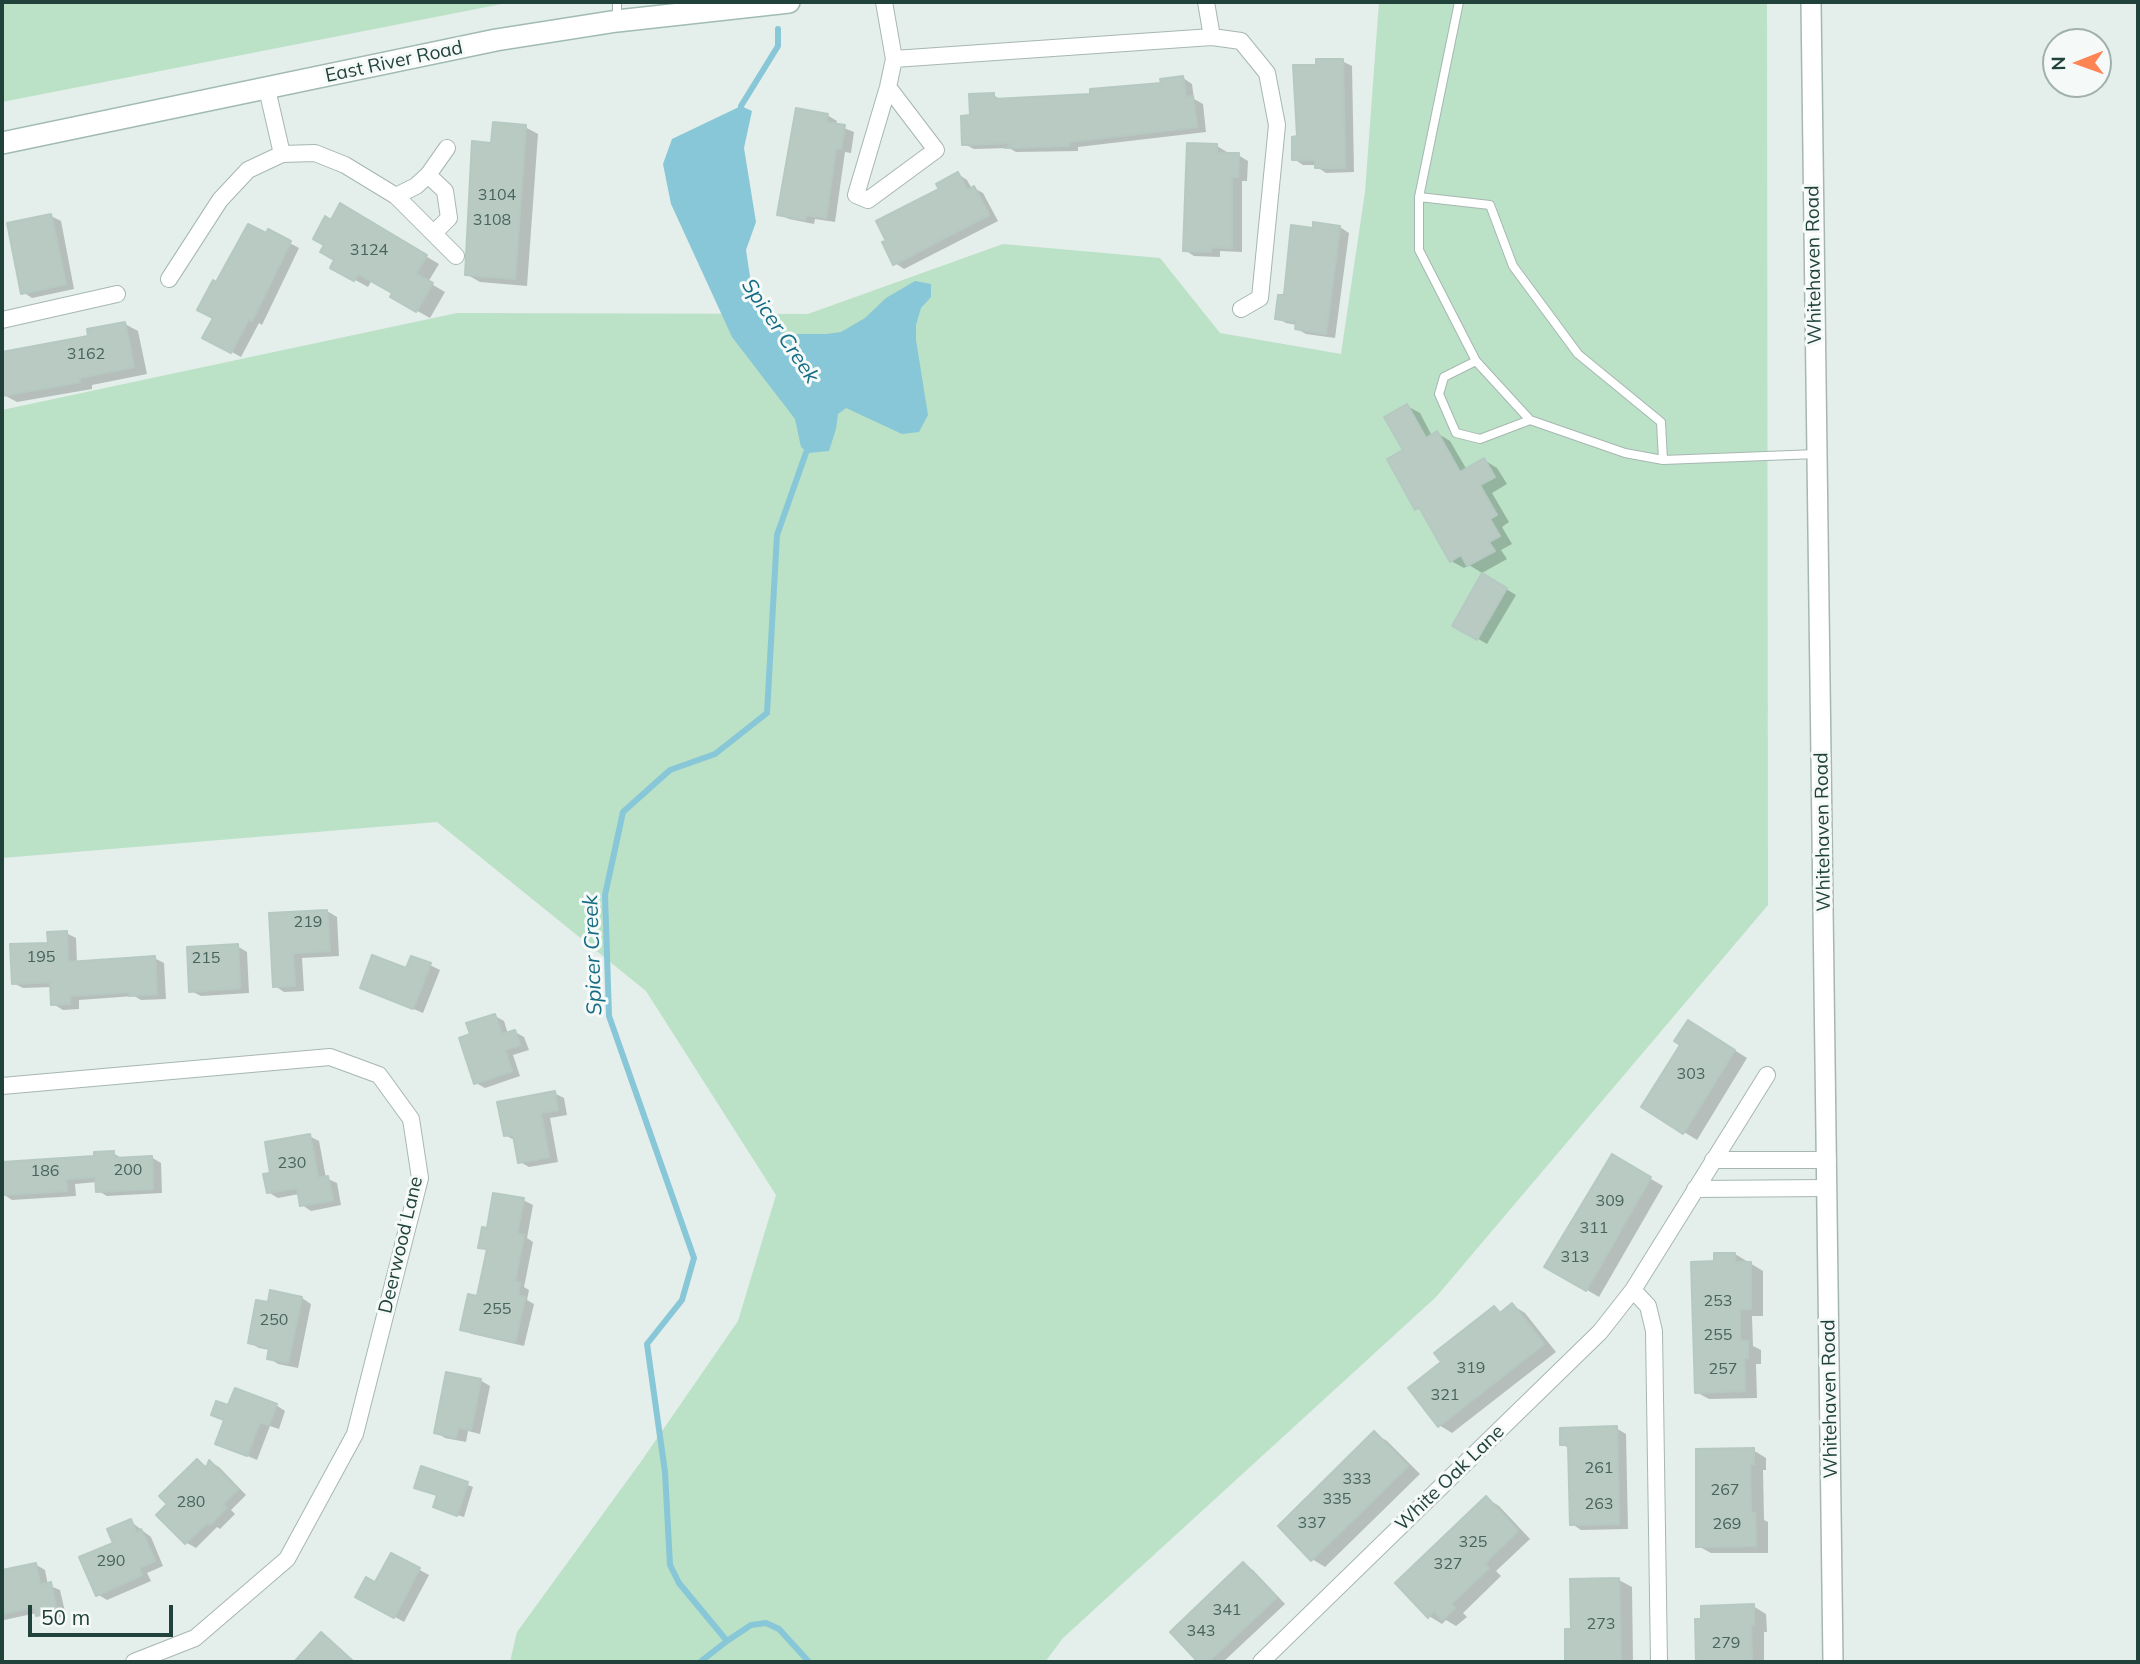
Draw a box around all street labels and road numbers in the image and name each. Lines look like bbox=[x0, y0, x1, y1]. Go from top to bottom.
street label: East River Road bbox=[323, 36, 465, 88]
street label: Whitehaven Road bbox=[1801, 185, 1827, 345]
street label: Whitehaven Road bbox=[1810, 752, 1836, 912]
street label: Deerwood Lane bbox=[374, 1174, 428, 1316]
street label: Whitehaven Road bbox=[1817, 1319, 1843, 1479]
street label: White Oak Lane bbox=[1391, 1420, 1509, 1536]

